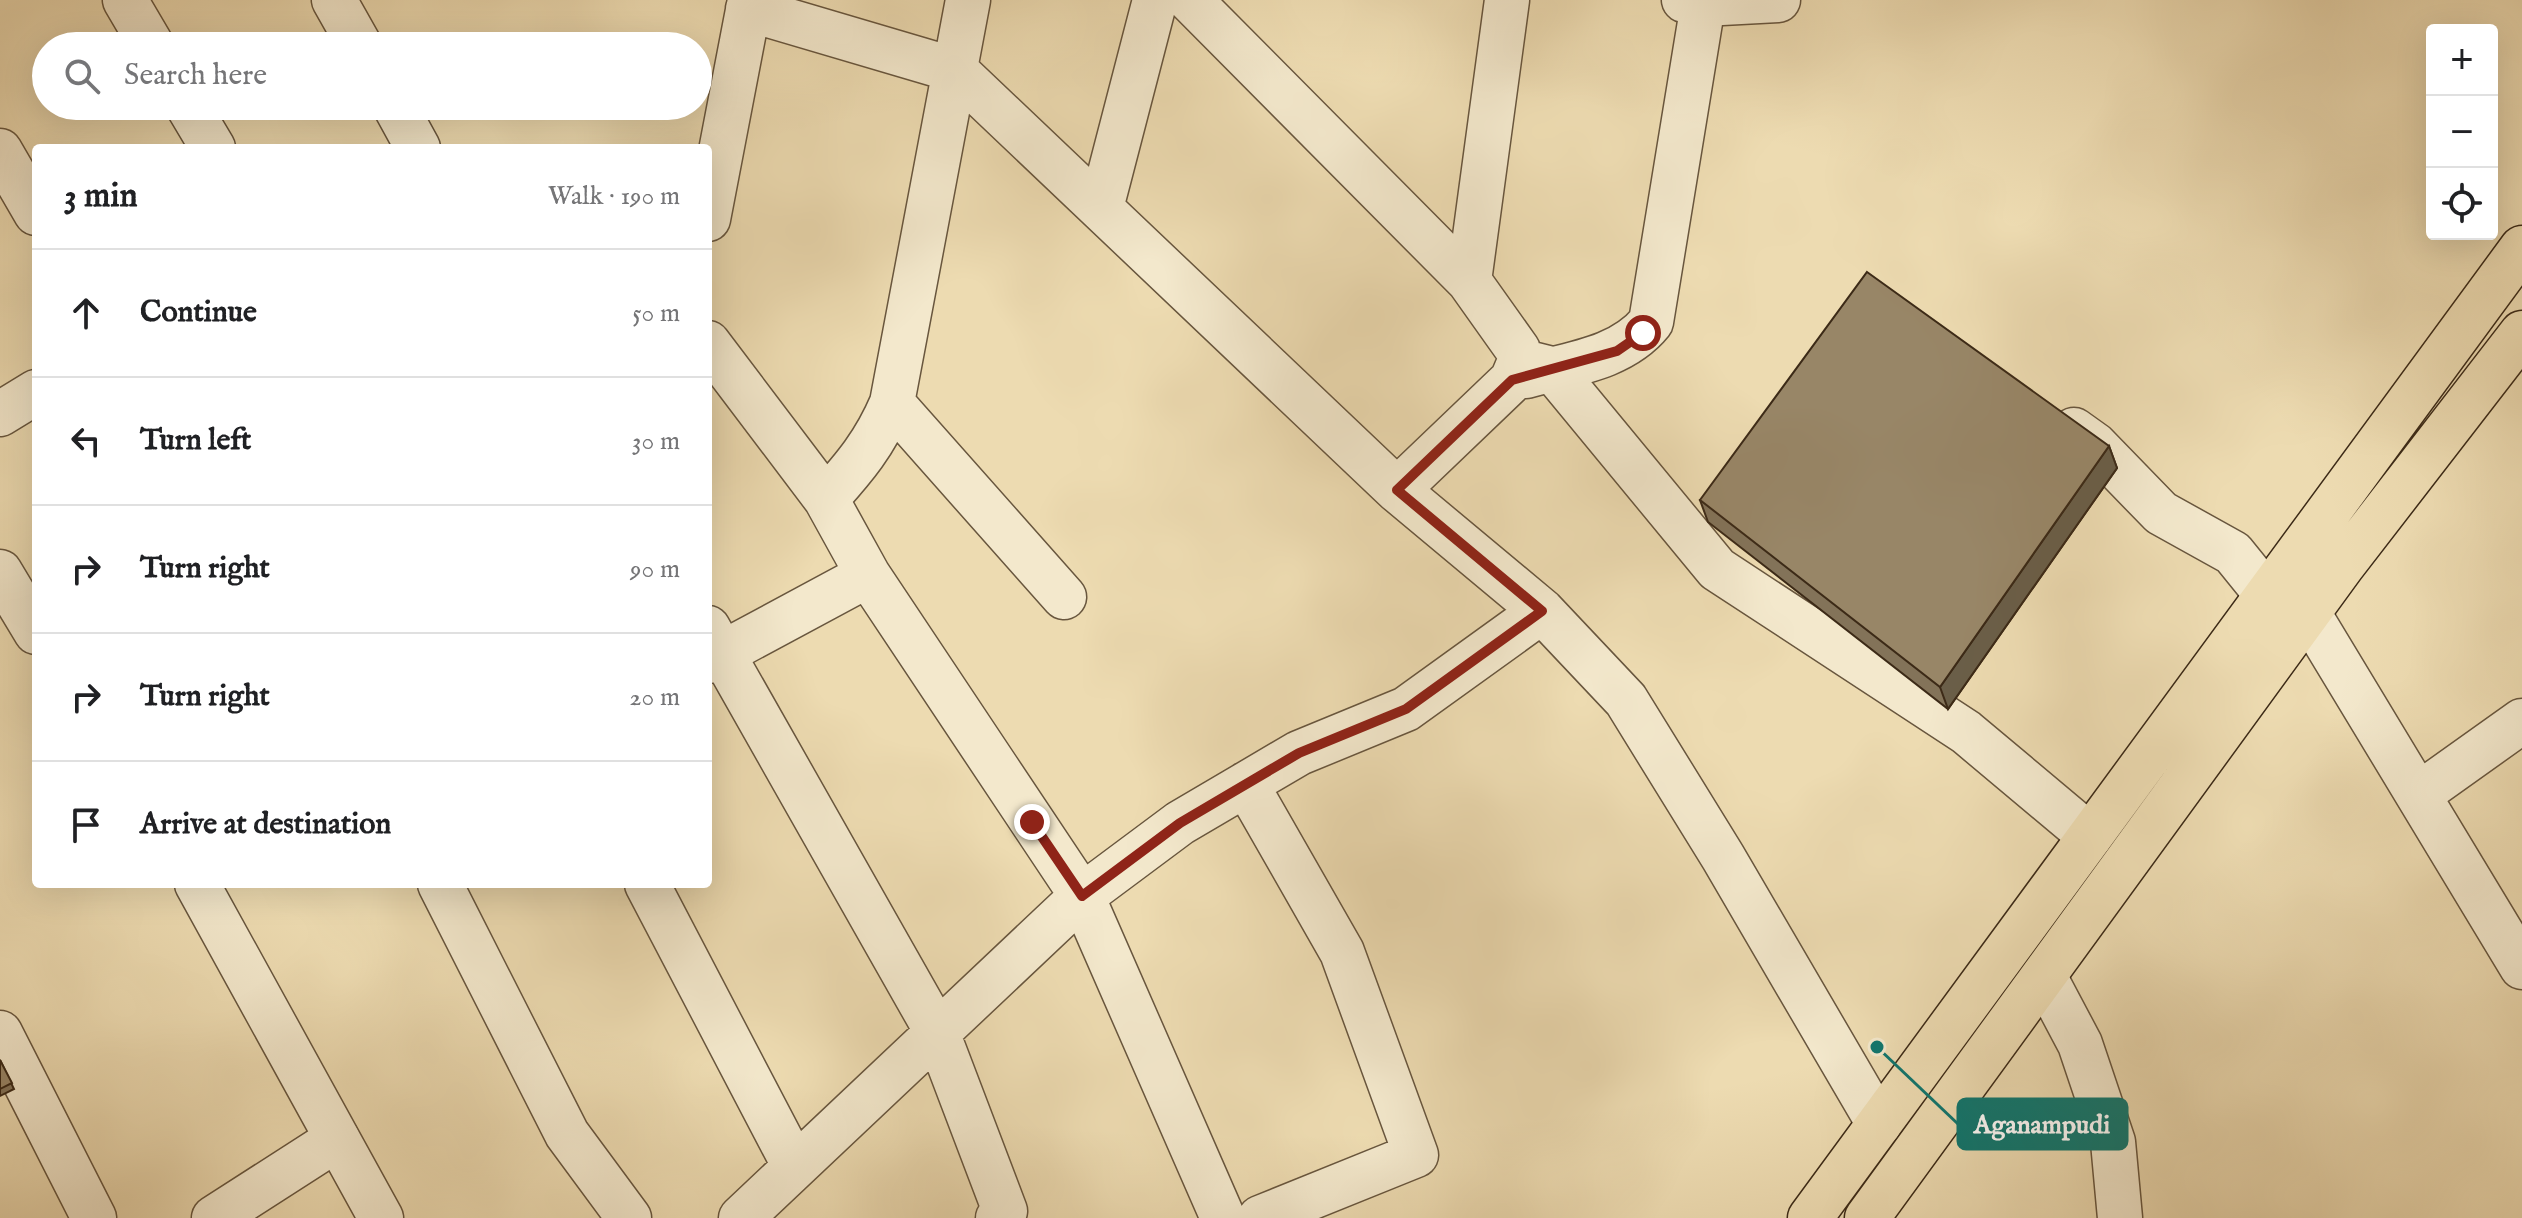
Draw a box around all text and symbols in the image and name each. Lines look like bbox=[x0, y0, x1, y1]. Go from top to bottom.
map controls bbox=[2426, 24, 2498, 240]
button: + bbox=[2426, 24, 2498, 96]
search box bbox=[32, 32, 712, 120]
icon: search bbox=[60, 54, 104, 98]
text: Search here bbox=[124, 57, 267, 95]
button: − bbox=[2426, 96, 2498, 168]
button: locate bbox=[2426, 168, 2498, 240]
text: 3 min bbox=[64, 175, 138, 218]
text: Walk · 190 m bbox=[548, 180, 680, 213]
icon: ahead bbox=[64, 291, 108, 335]
text: Continue bbox=[140, 294, 257, 332]
text: 50 m bbox=[632, 297, 680, 330]
route start bbox=[1625, 315, 1661, 351]
icon: left bbox=[64, 419, 108, 463]
text: Turn left bbox=[140, 422, 251, 460]
text: 30 m bbox=[632, 425, 680, 458]
icon: right bbox=[64, 547, 108, 591]
text: Turn right bbox=[140, 550, 270, 588]
text: 90 m bbox=[630, 553, 680, 586]
icon: right bbox=[64, 675, 108, 719]
text: Turn right bbox=[140, 678, 270, 716]
text: 20 m bbox=[629, 681, 680, 714]
icon: arrive bbox=[64, 803, 108, 847]
route end bbox=[1014, 804, 1050, 840]
text: Arrive at destination bbox=[140, 806, 391, 844]
callout: Aganampudi bbox=[1958, 1099, 2127, 1149]
text: Aganampudi bbox=[1973, 1109, 2110, 1142]

